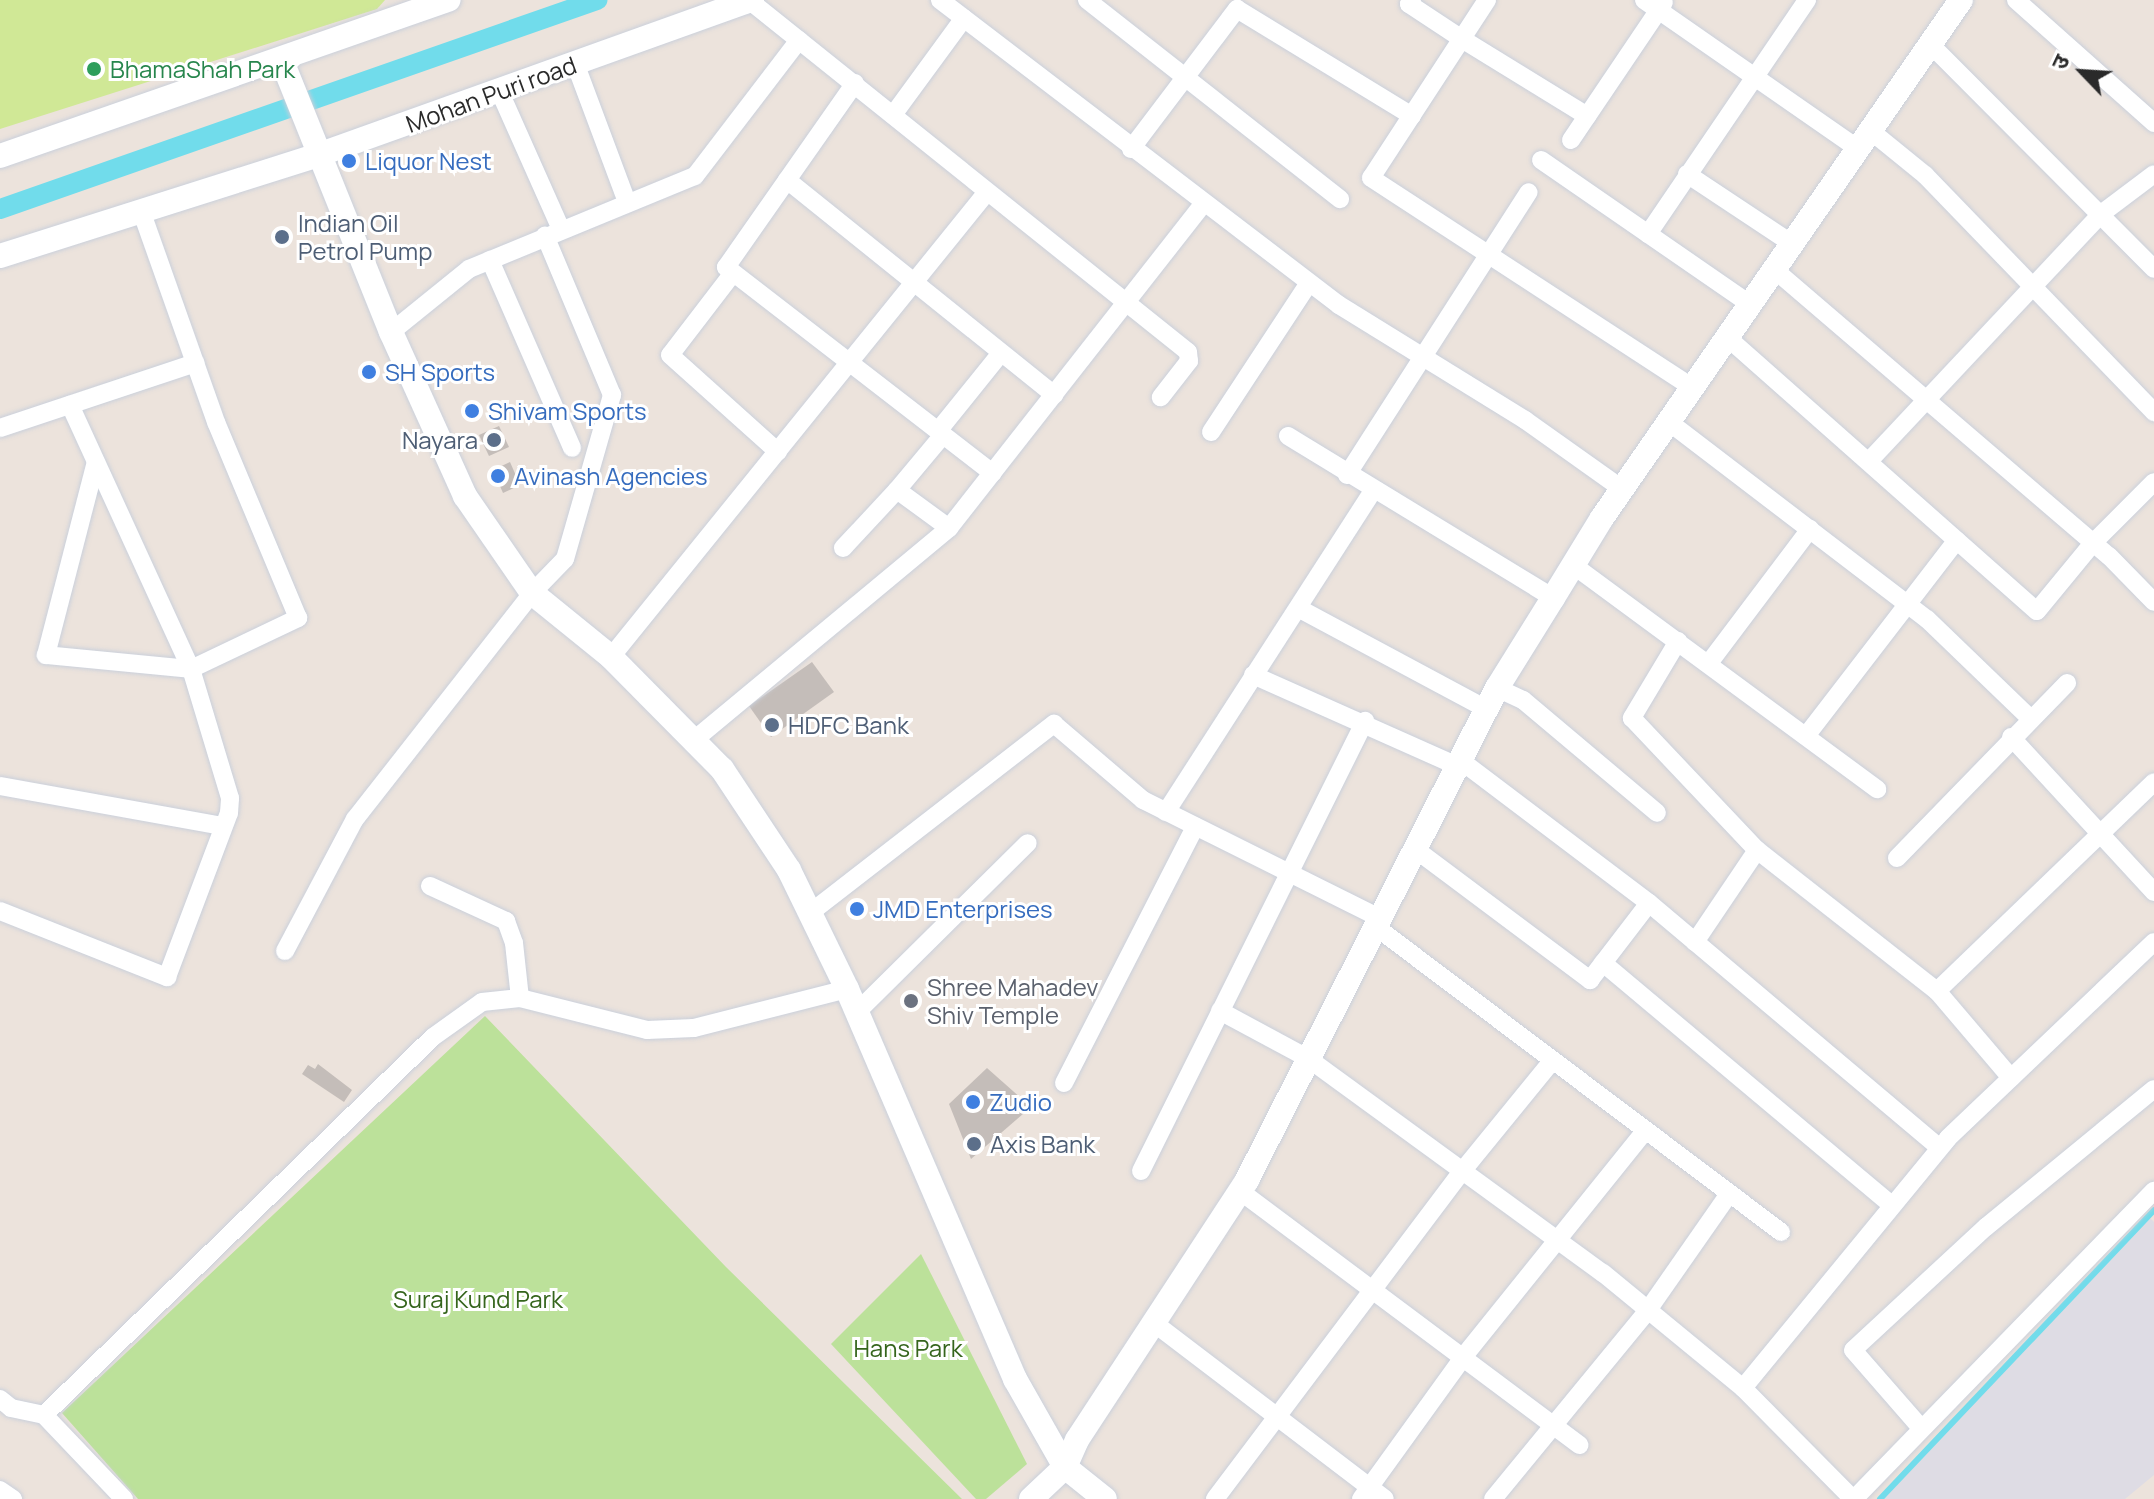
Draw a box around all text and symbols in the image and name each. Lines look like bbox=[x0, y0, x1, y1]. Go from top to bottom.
north arrow bbox=[2042, 32, 2122, 112]
street label: Mohan Puri road bbox=[402, 50, 580, 138]
text: उ bbox=[2044, 50, 2077, 74]
place label: BhamaShah Park bbox=[110, 55, 295, 83]
marker: BhamaShah Park bbox=[85, 60, 103, 78]
place label: Liquor Nest bbox=[365, 147, 492, 175]
marker: Liquor Nest bbox=[340, 152, 358, 170]
place label: Indian Oil Petrol Pump bbox=[298, 209, 432, 265]
marker: Indian Oil Petrol Pump bbox=[273, 228, 291, 246]
place label: SH Sports bbox=[385, 358, 495, 386]
marker: SH Sports bbox=[360, 363, 378, 381]
place label: Shivam Sports bbox=[488, 397, 647, 425]
marker: Shivam Sports bbox=[463, 402, 481, 420]
place label: Nayara bbox=[402, 426, 478, 454]
marker: Nayara bbox=[485, 431, 503, 449]
place label: Avinash Agencies bbox=[514, 462, 708, 490]
marker: Avinash Agencies bbox=[489, 467, 507, 485]
place label: HDFC Bank bbox=[788, 711, 909, 739]
marker: HDFC Bank bbox=[763, 716, 781, 734]
place label: JMD Enterprises bbox=[873, 895, 1053, 923]
marker: JMD Enterprises bbox=[848, 900, 866, 918]
place label: Shree Mahadev Shiv Temple bbox=[927, 973, 1098, 1029]
marker: Shree Mahadev Shiv Temple bbox=[902, 992, 920, 1010]
place label: Zudio bbox=[989, 1088, 1052, 1116]
marker: Zudio bbox=[964, 1093, 982, 1111]
place label: Axis Bank bbox=[990, 1130, 1095, 1158]
marker: Axis Bank bbox=[965, 1135, 983, 1153]
park label: Suraj Kund Park bbox=[393, 1285, 563, 1313]
park label: Hans Park bbox=[853, 1334, 963, 1362]

